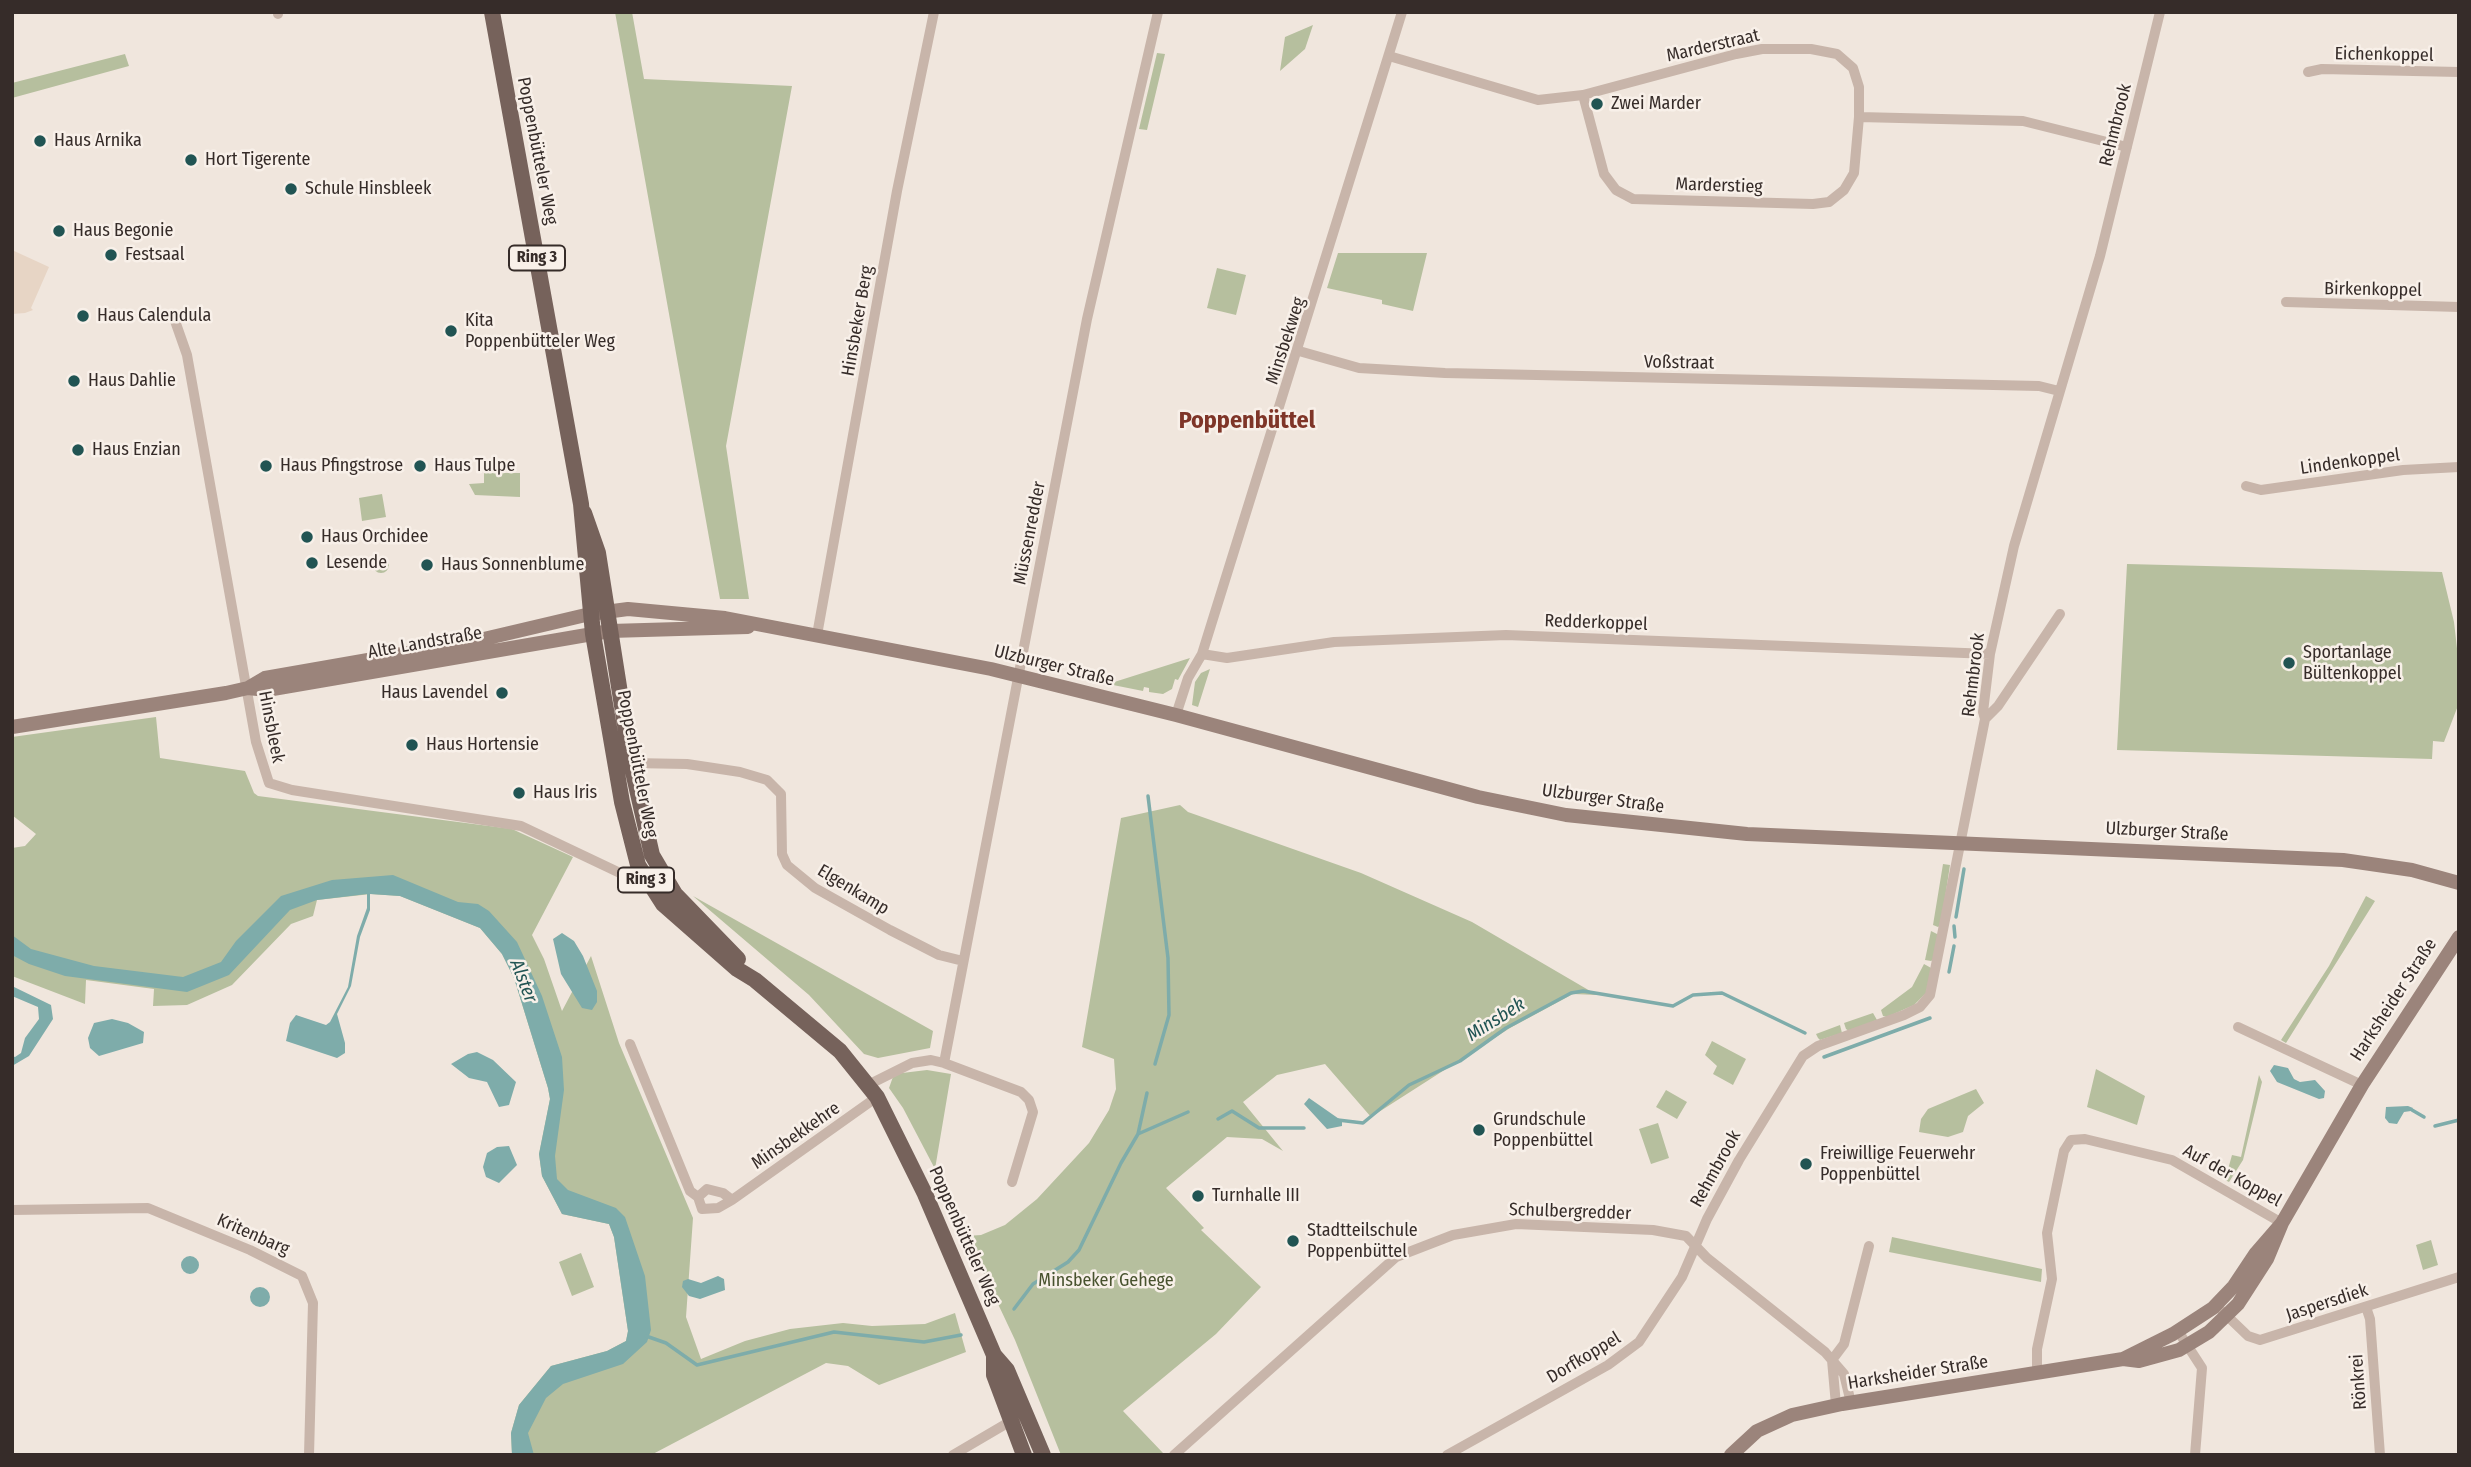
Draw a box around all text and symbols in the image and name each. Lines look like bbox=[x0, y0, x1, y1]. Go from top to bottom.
street label: Marderstraat bbox=[1664, 25, 1762, 67]
street label: Eichenkoppel bbox=[2334, 43, 2434, 67]
street label: Poppenbütteler Weg bbox=[512, 75, 562, 227]
street label: Rehmbrook bbox=[2095, 81, 2137, 169]
place label: Zwei Marder bbox=[1611, 93, 1701, 115]
marker: Zwei Marder bbox=[1589, 96, 1605, 112]
place label: Haus Arnika bbox=[54, 130, 142, 152]
marker: Haus Arnika bbox=[32, 133, 48, 149]
place label: Hort Tigerente bbox=[205, 149, 310, 171]
marker: Hort Tigerente bbox=[183, 152, 199, 168]
street label: Marderstieg bbox=[1675, 174, 1763, 198]
place label: Schule Hinsbleek bbox=[305, 178, 431, 200]
marker: Schule Hinsbleek bbox=[283, 181, 299, 197]
place label: Haus Begonie bbox=[73, 220, 173, 242]
marker: Haus Begonie bbox=[51, 223, 67, 239]
place label: Festsaal bbox=[125, 244, 184, 266]
road number: Ring 3 bbox=[509, 246, 565, 270]
marker: Festsaal bbox=[103, 247, 119, 263]
street label: Hinsbeker Berg bbox=[838, 264, 878, 378]
street label: Birkenkoppel bbox=[2324, 278, 2422, 302]
street label: Minsbekweg bbox=[1262, 295, 1310, 387]
place label: Haus Calendula bbox=[97, 305, 211, 327]
marker: Haus Calendula bbox=[75, 308, 91, 324]
place label: Kita Poppenbütteler Weg bbox=[465, 310, 615, 352]
marker: Kita Poppenbütteler Weg bbox=[443, 323, 459, 339]
street label: Voßstraat bbox=[1644, 352, 1714, 374]
place label: Haus Dahlie bbox=[88, 370, 176, 392]
marker: Haus Dahlie bbox=[66, 373, 82, 389]
district label: Poppenbüttel bbox=[1179, 407, 1315, 435]
place label: Haus Enzian bbox=[92, 439, 181, 461]
marker: Haus Enzian bbox=[70, 442, 86, 458]
street label: Lindenkoppel bbox=[2299, 444, 2401, 480]
place label: Haus Pfingstrose bbox=[280, 455, 403, 477]
place label: Haus Tulpe bbox=[434, 455, 515, 477]
marker: Haus Pfingstrose bbox=[258, 458, 274, 474]
marker: Haus Tulpe bbox=[412, 458, 428, 474]
street label: Müssenredder bbox=[1009, 479, 1051, 587]
place label: Haus Orchidee bbox=[321, 526, 428, 548]
marker: Haus Orchidee bbox=[299, 529, 315, 545]
place label: Lesende bbox=[326, 552, 387, 574]
place label: Haus Sonnenblume bbox=[441, 554, 584, 576]
marker: Lesende bbox=[304, 555, 320, 571]
marker: Haus Sonnenblume bbox=[419, 557, 435, 573]
street label: Redderkoppel bbox=[1544, 610, 1648, 636]
street label: Alte Landstraße bbox=[366, 622, 484, 664]
street label: Rehmbrook bbox=[1958, 632, 1990, 718]
street label: Ulzburger Straße bbox=[992, 641, 1116, 691]
place label: Sportanlage Bültenkoppel bbox=[2303, 642, 2401, 684]
marker: Sportanlage Bültenkoppel bbox=[2281, 655, 2297, 671]
place label: Haus Lavendel bbox=[381, 682, 488, 704]
marker: Haus Lavendel bbox=[494, 685, 510, 701]
street label: Poppenbütteler Weg bbox=[612, 688, 662, 840]
street label: Hinsbleek bbox=[253, 689, 289, 765]
place label: Haus Hortensie bbox=[426, 734, 539, 756]
marker: Haus Hortensie bbox=[404, 737, 420, 753]
street label: Ulzburger Straße bbox=[1541, 780, 1665, 818]
place label: Haus Iris bbox=[533, 782, 597, 804]
marker: Haus Iris bbox=[511, 785, 527, 801]
street label: Ulzburger Straße bbox=[2105, 818, 2229, 846]
street label: Elgenkamp bbox=[813, 860, 893, 920]
road number: Ring 3 bbox=[618, 867, 674, 892]
street label: Harksheider Straße bbox=[2346, 935, 2442, 1065]
water label: Alster bbox=[504, 956, 542, 1006]
water label: Minsbek bbox=[1463, 993, 1529, 1047]
street label: Minsbekkehre bbox=[748, 1098, 844, 1174]
place label: Grundschule Poppenbüttel bbox=[1493, 1109, 1593, 1152]
marker: Grundschule Poppenbüttel bbox=[1471, 1122, 1487, 1138]
street label: Rehmbrook bbox=[1686, 1127, 1746, 1211]
street label: Auf der Koppel bbox=[2179, 1140, 2285, 1212]
place label: Freiwillige Feuerwehr Poppenbüttel bbox=[1820, 1143, 1975, 1186]
marker: Freiwillige Feuerwehr Poppenbüttel bbox=[1798, 1156, 1814, 1172]
street label: Poppenbütteler Weg bbox=[924, 1163, 1004, 1309]
place label: Turnhalle III bbox=[1212, 1185, 1300, 1207]
marker: Turnhalle III bbox=[1190, 1188, 1206, 1204]
street label: Schulbergredder bbox=[1508, 1199, 1632, 1225]
street label: Kritenbarg bbox=[213, 1209, 293, 1261]
place label: Stadtteilschule Poppenbüttel bbox=[1307, 1220, 1418, 1262]
marker: Stadtteilschule Poppenbüttel bbox=[1285, 1233, 1301, 1249]
park label: Minsbeker Gehege bbox=[1038, 1270, 1174, 1292]
street label: Jaspersdiek bbox=[2283, 1280, 2371, 1326]
street label: Dorfkoppel bbox=[1543, 1328, 1625, 1388]
street label: Harksheider Straße bbox=[1846, 1351, 1990, 1395]
street label: Rönkrei bbox=[2346, 1353, 2372, 1411]

